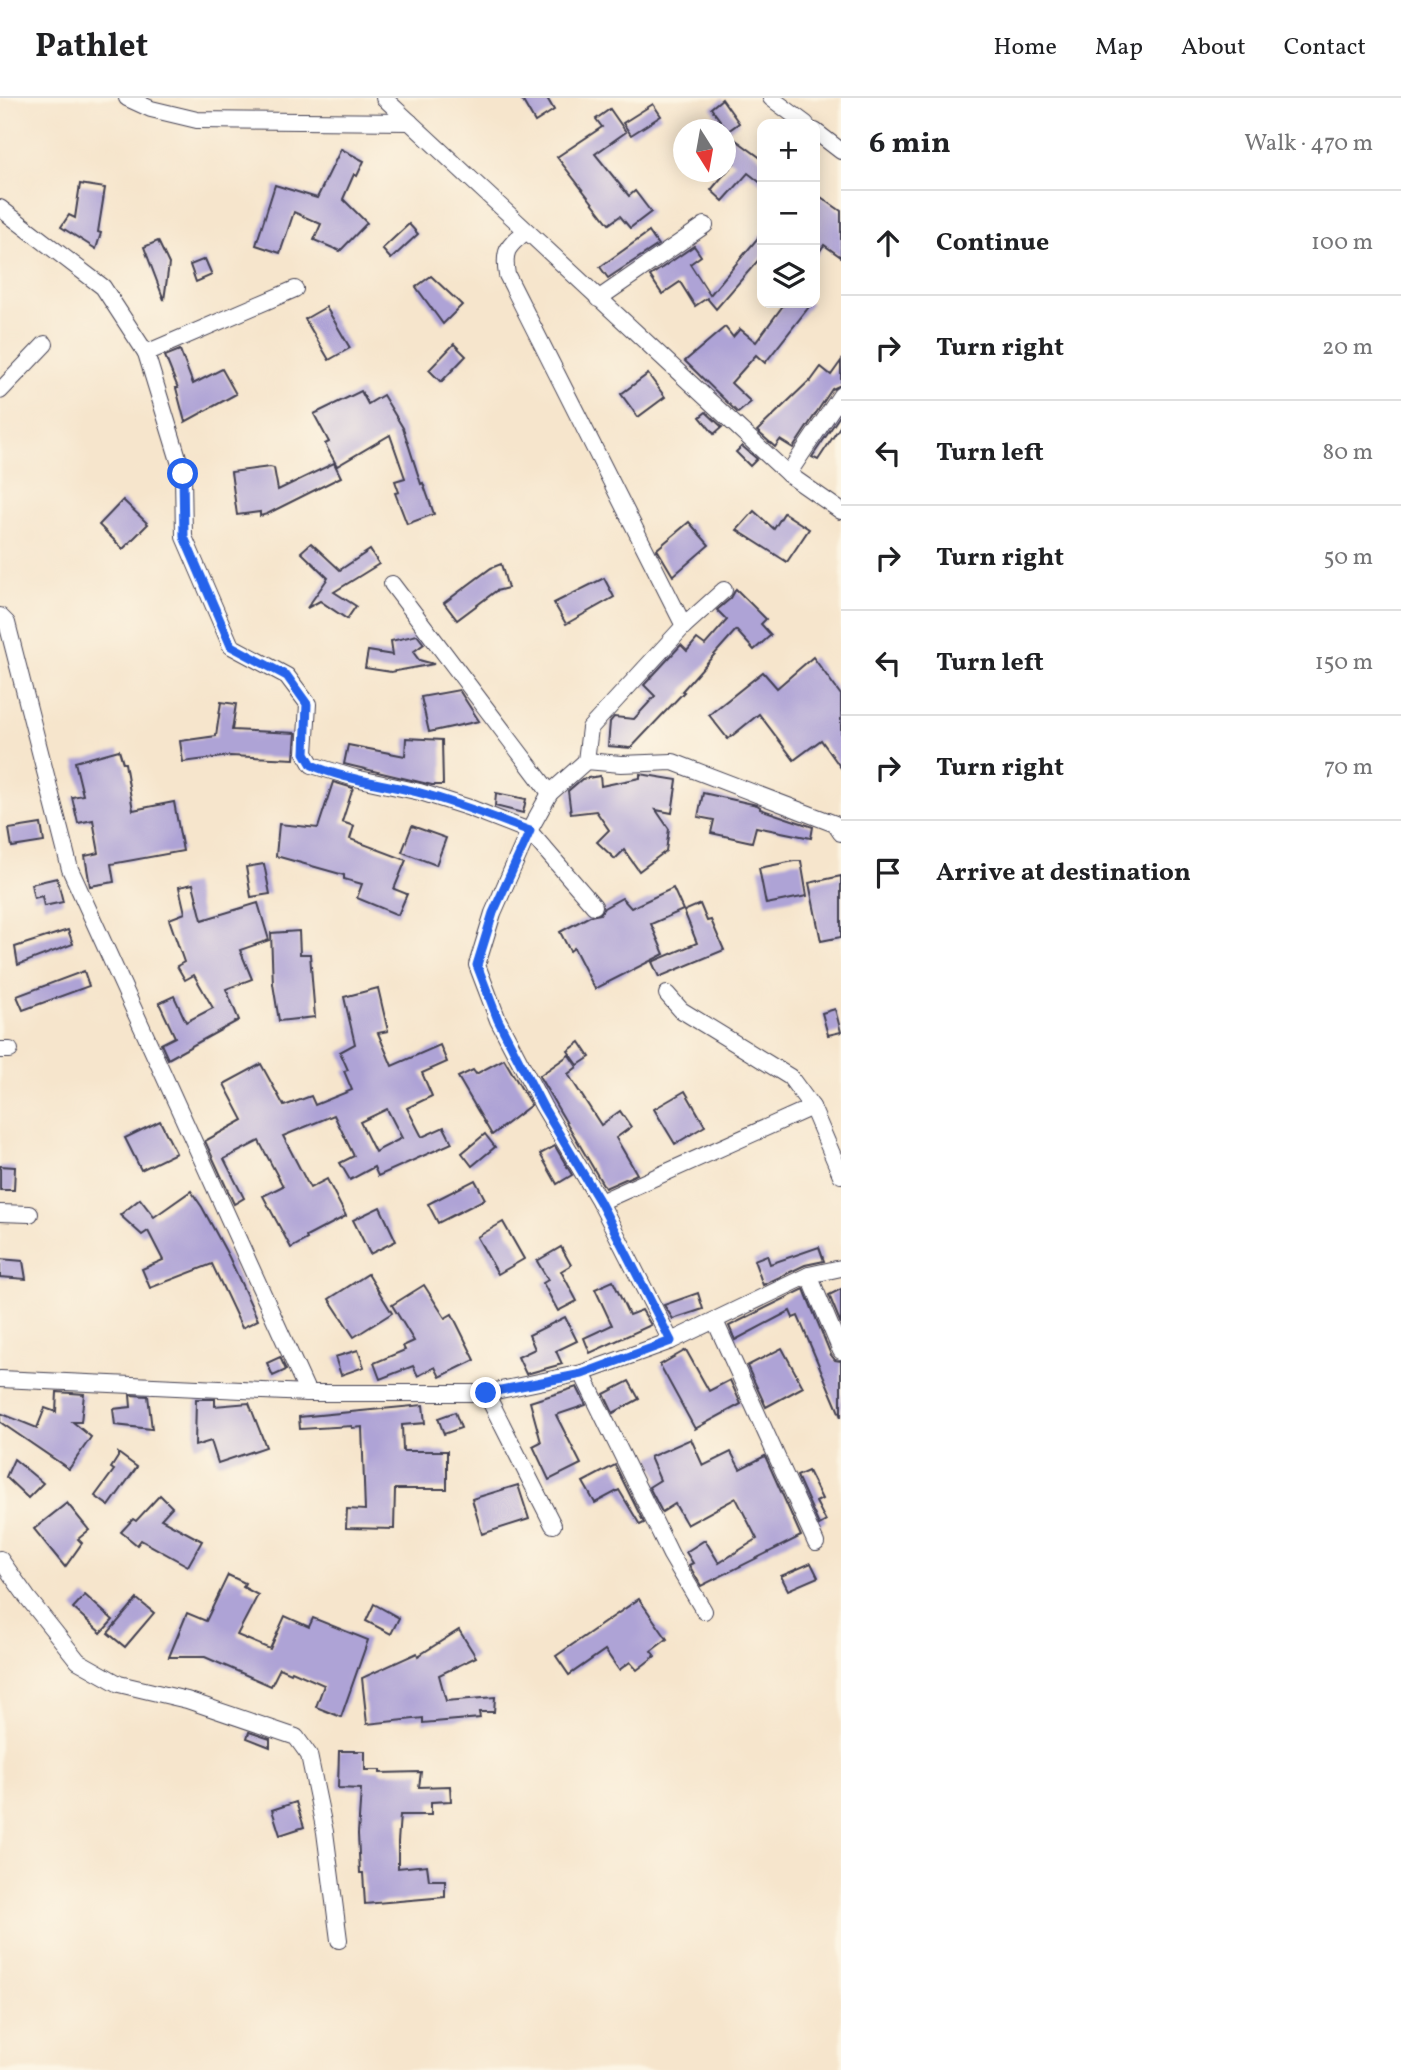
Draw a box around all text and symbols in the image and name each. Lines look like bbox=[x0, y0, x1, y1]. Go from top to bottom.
text: Pathlet bbox=[35, 25, 148, 71]
text: Home bbox=[993, 31, 1057, 65]
text: Map bbox=[1095, 31, 1143, 65]
text: About bbox=[1181, 31, 1246, 65]
text: Contact bbox=[1284, 31, 1366, 65]
north arrow bbox=[673, 119, 736, 182]
map controls bbox=[757, 119, 820, 308]
button: + bbox=[757, 119, 820, 182]
text: 6 min bbox=[869, 123, 951, 165]
text: Walk · 470 m bbox=[1244, 128, 1373, 160]
button: − bbox=[757, 182, 820, 245]
icon: ahead bbox=[869, 224, 907, 262]
text: Continue bbox=[936, 225, 1049, 261]
text: 100 m bbox=[1311, 227, 1373, 259]
button: layers bbox=[757, 245, 820, 308]
icon: right bbox=[869, 329, 907, 367]
text: Turn right bbox=[936, 330, 1064, 366]
text: 20 m bbox=[1322, 332, 1373, 364]
icon: left bbox=[869, 434, 907, 472]
text: Turn left bbox=[936, 435, 1044, 471]
text: 80 m bbox=[1323, 437, 1373, 469]
route start bbox=[167, 458, 198, 489]
icon: right bbox=[869, 539, 907, 577]
text: Turn right bbox=[936, 540, 1064, 576]
text: 50 m bbox=[1324, 542, 1373, 574]
icon: left bbox=[869, 644, 907, 682]
text: Turn left bbox=[936, 645, 1044, 681]
text: 150 m bbox=[1315, 647, 1373, 679]
icon: right bbox=[869, 749, 907, 787]
text: Turn right bbox=[936, 750, 1064, 786]
text: 70 m bbox=[1324, 752, 1373, 784]
icon: arrive bbox=[869, 854, 907, 892]
text: Arrive at destination bbox=[936, 855, 1191, 891]
route end bbox=[470, 1377, 501, 1408]

